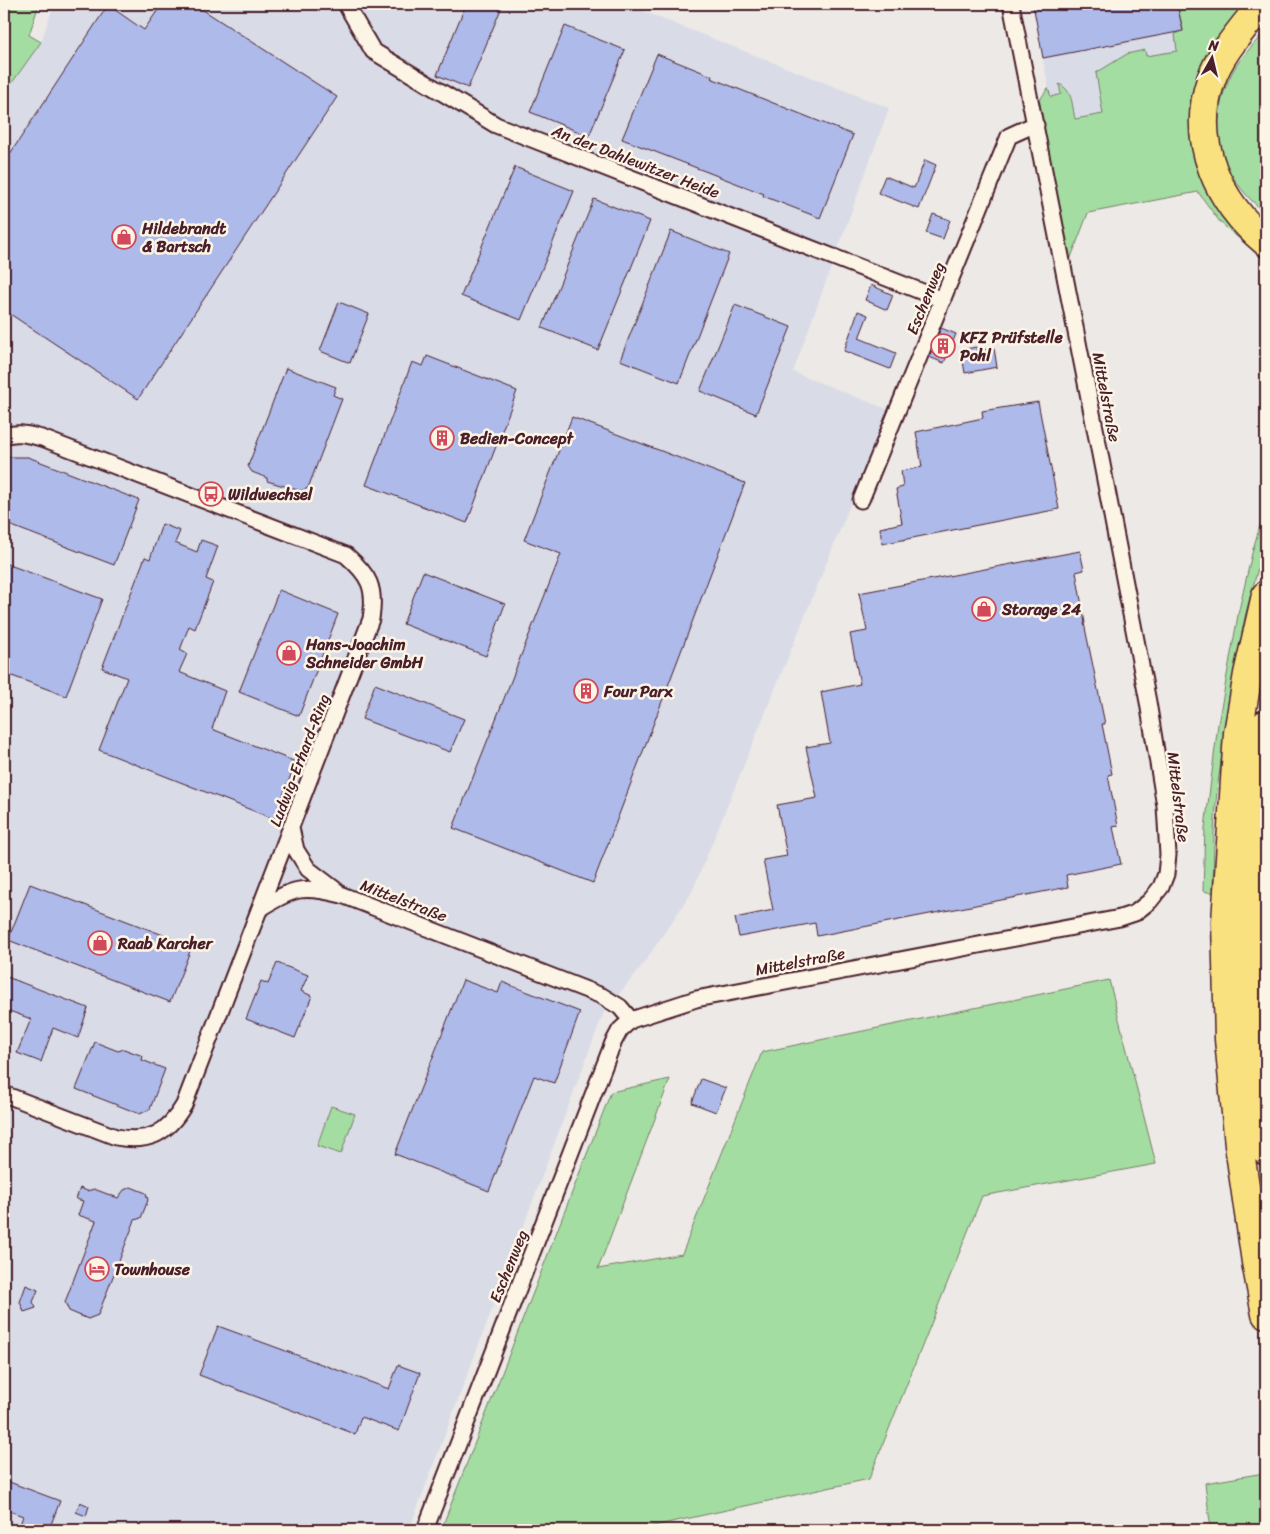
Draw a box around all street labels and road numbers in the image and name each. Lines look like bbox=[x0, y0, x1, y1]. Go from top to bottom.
street label: An der Dahlewitzer Heide bbox=[547, 116, 724, 207]
street label: Eschenweg bbox=[898, 257, 953, 339]
street label: Mittelstraße bbox=[1084, 350, 1129, 445]
street label: Ludwig-Erhard-Ring bbox=[261, 689, 338, 831]
street label: Mittelstraße bbox=[1159, 750, 1198, 844]
street label: Mittelstraße bbox=[356, 871, 452, 930]
street label: Mittelstraße bbox=[753, 939, 848, 984]
street label: Eschenweg bbox=[481, 1225, 536, 1307]

